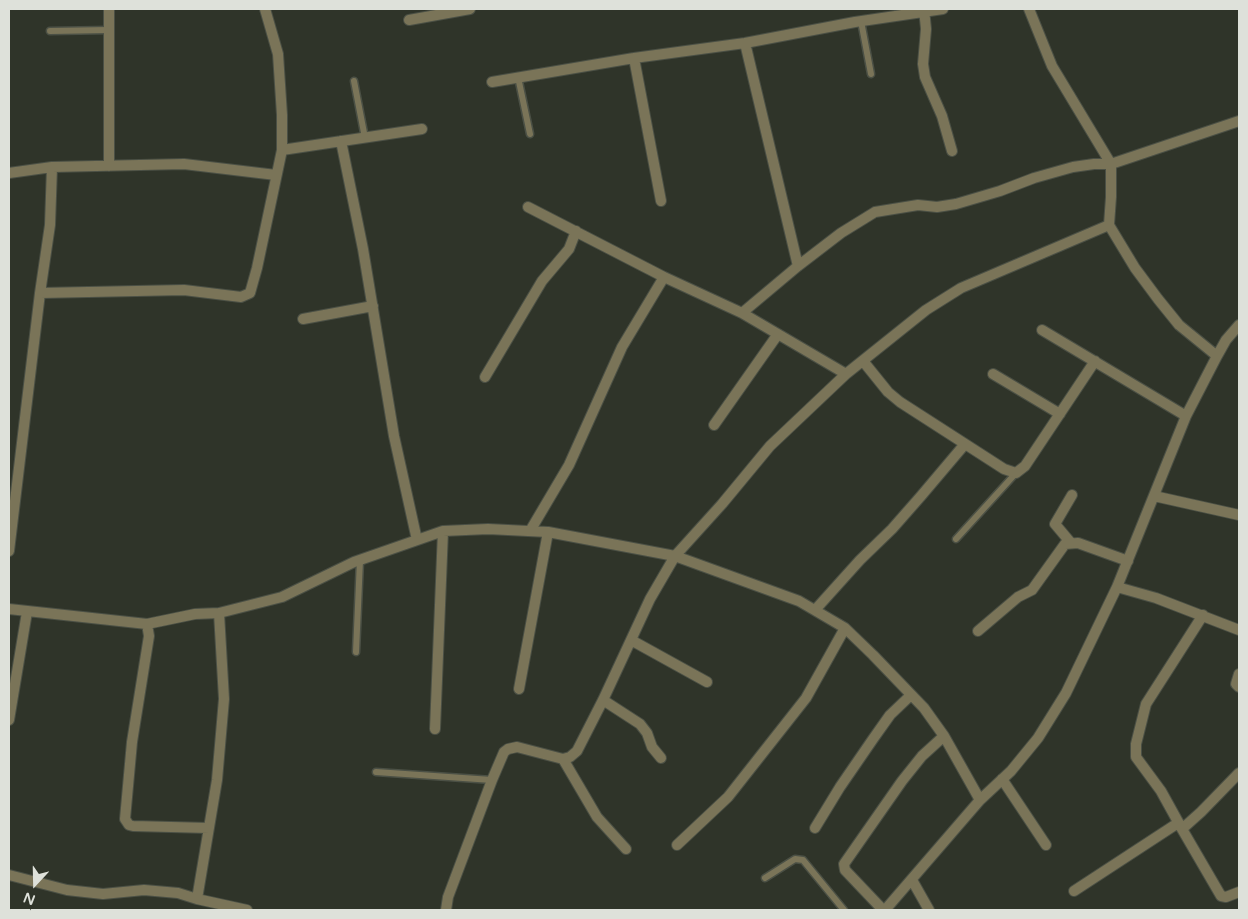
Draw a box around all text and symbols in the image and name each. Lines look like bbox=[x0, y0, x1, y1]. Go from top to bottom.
north arrow bbox=[10, 859, 60, 909]
text: N bbox=[21, 889, 38, 908]

